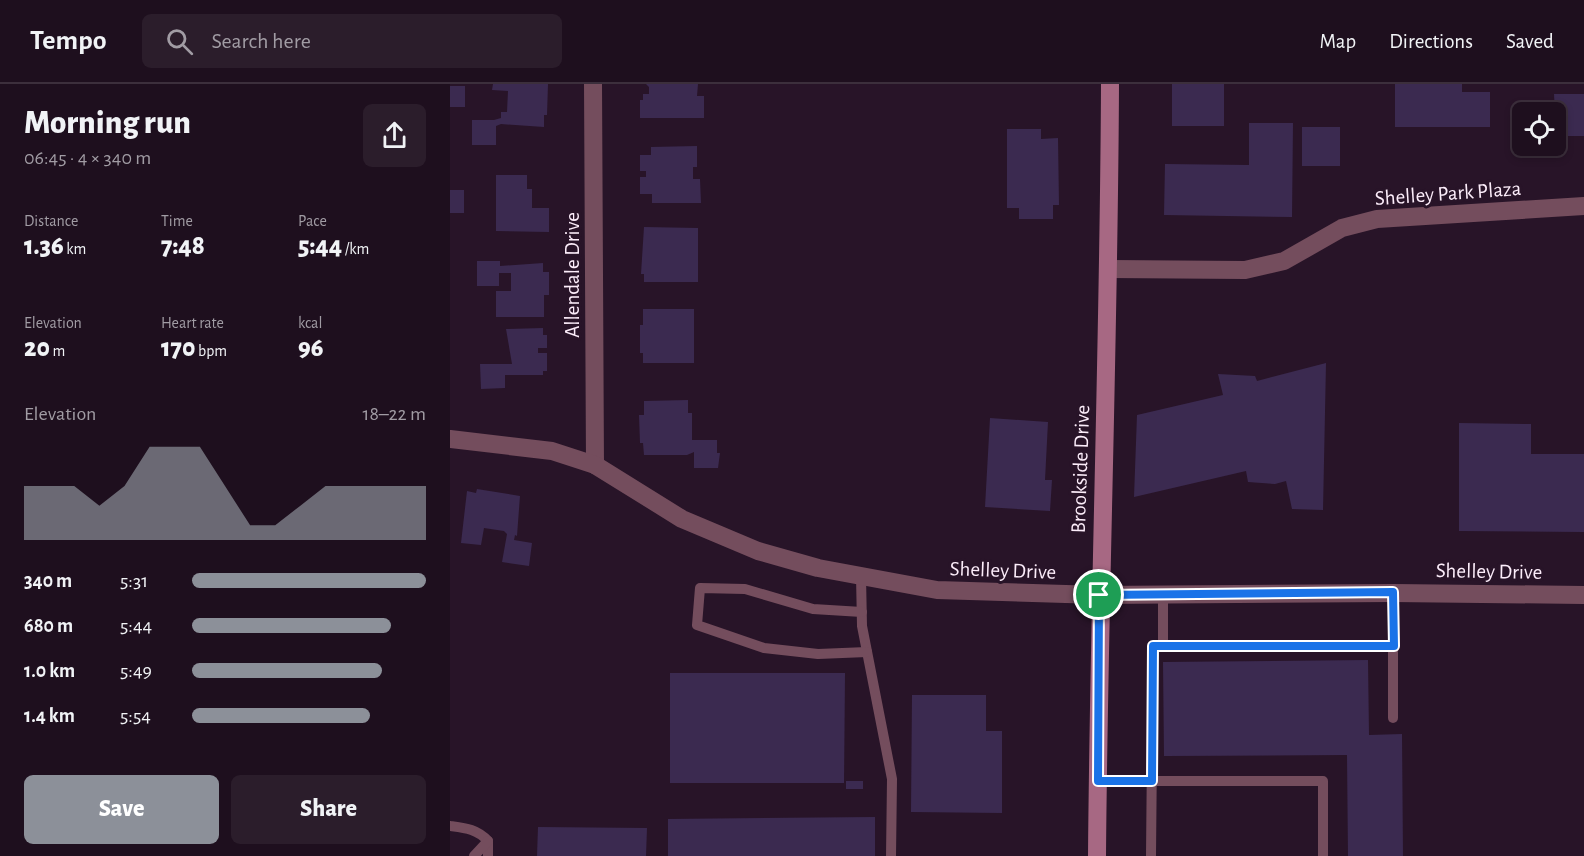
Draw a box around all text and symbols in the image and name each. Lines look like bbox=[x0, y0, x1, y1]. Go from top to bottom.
search box bbox=[142, 14, 562, 68]
icon: search bbox=[163, 25, 196, 58]
text: Tempo bbox=[30, 27, 106, 55]
text: Search here bbox=[211, 30, 311, 52]
text: Map bbox=[1320, 31, 1356, 52]
text: Directions bbox=[1389, 31, 1473, 52]
text: Saved bbox=[1506, 31, 1554, 52]
map controls bbox=[1512, 102, 1566, 156]
button: locate bbox=[1512, 102, 1566, 156]
button: share bbox=[363, 104, 426, 167]
text: Morning run bbox=[24, 107, 191, 140]
text: 06:45 · 4 × 340 m bbox=[24, 148, 151, 168]
street label: Shelley Park Plaza bbox=[1374, 178, 1522, 209]
street label: Allendale Drive bbox=[562, 212, 583, 338]
text: Distance bbox=[24, 213, 78, 229]
text: Time bbox=[161, 213, 193, 229]
text: Pace bbox=[298, 213, 327, 229]
text: 1.36 bbox=[24, 233, 64, 259]
text: 7:48 bbox=[161, 233, 205, 259]
text: 5:44 bbox=[298, 233, 342, 259]
text: km bbox=[64, 241, 86, 257]
text: /km bbox=[342, 241, 369, 257]
text: Elevation bbox=[24, 315, 82, 331]
text: Heart rate bbox=[161, 315, 224, 331]
text: kcal bbox=[298, 315, 322, 331]
text: 20 bbox=[24, 335, 50, 361]
text: 170 bbox=[161, 335, 195, 361]
text: 96 bbox=[298, 335, 323, 361]
text: m bbox=[50, 343, 65, 359]
text: bpm bbox=[195, 343, 227, 359]
text: Elevation bbox=[24, 404, 96, 424]
text: 18–22 m bbox=[363, 404, 426, 424]
street label: Brookside Drive bbox=[1068, 404, 1093, 534]
street label: Shelley Drive bbox=[949, 558, 1057, 583]
street label: Shelley Drive bbox=[1436, 560, 1542, 583]
pin bbox=[1073, 569, 1124, 620]
text: 340 m bbox=[24, 571, 72, 591]
text: 5:31 bbox=[120, 571, 148, 591]
icon: arrive bbox=[1082, 578, 1115, 611]
text: 680 m bbox=[24, 616, 73, 636]
text: 5:44 bbox=[120, 616, 152, 636]
text: 1.0 km bbox=[24, 661, 75, 681]
text: 5:49 bbox=[120, 661, 152, 681]
text: 1.4 km bbox=[24, 706, 75, 726]
text: 5:54 bbox=[120, 706, 151, 726]
button: Save bbox=[24, 775, 219, 844]
button: Share bbox=[231, 775, 426, 844]

